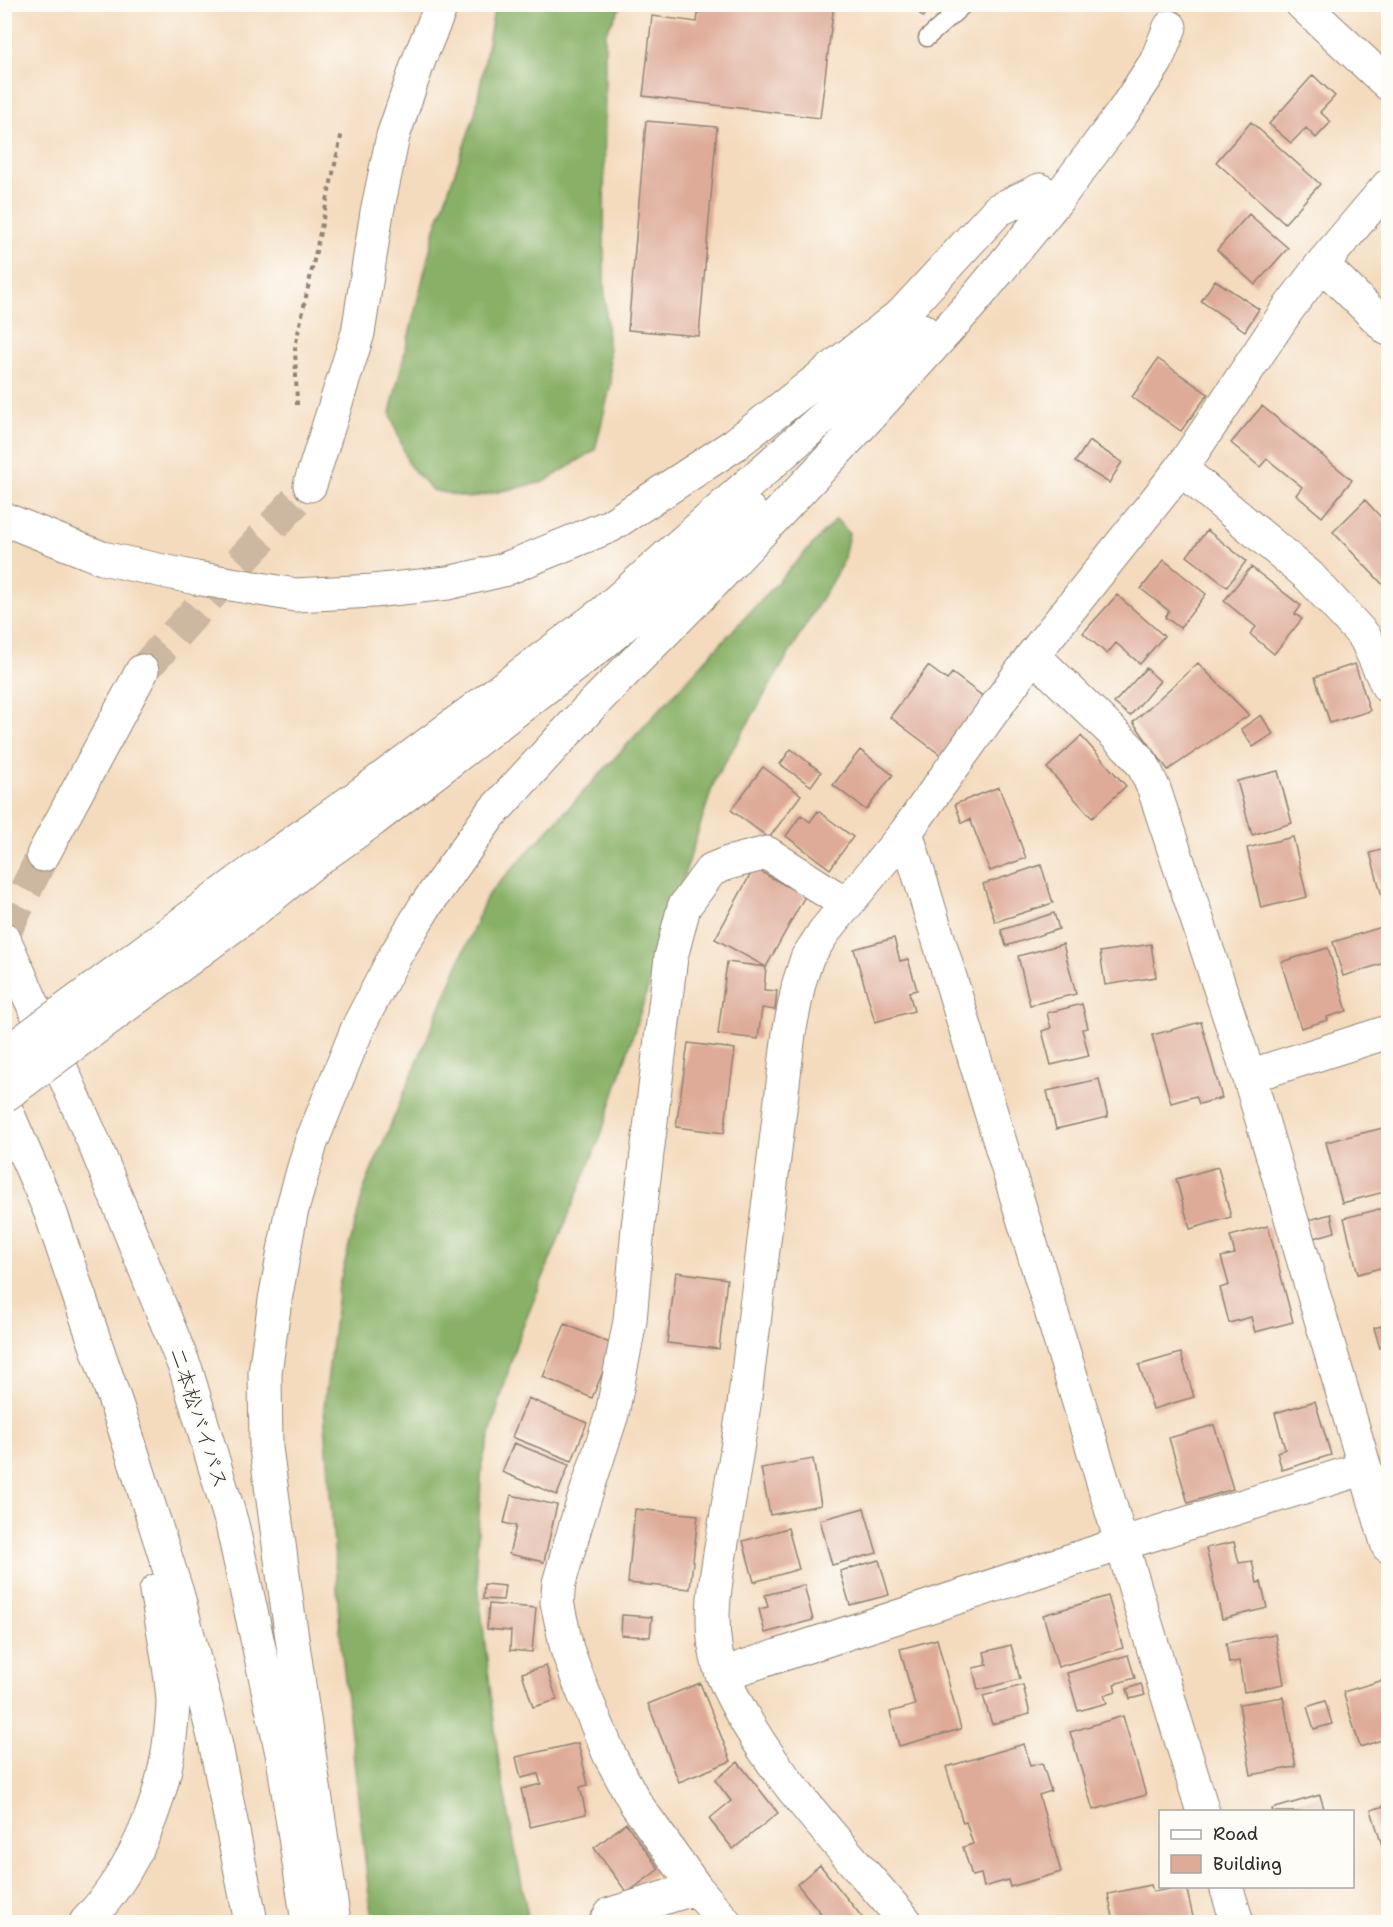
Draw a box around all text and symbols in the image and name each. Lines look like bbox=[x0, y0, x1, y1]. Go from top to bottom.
street label: 二本松バイパス bbox=[163, 1344, 235, 1492]
legend bbox=[1159, 1810, 1354, 1888]
text: Road bbox=[1213, 1822, 1258, 1846]
text: Building bbox=[1213, 1852, 1282, 1876]

